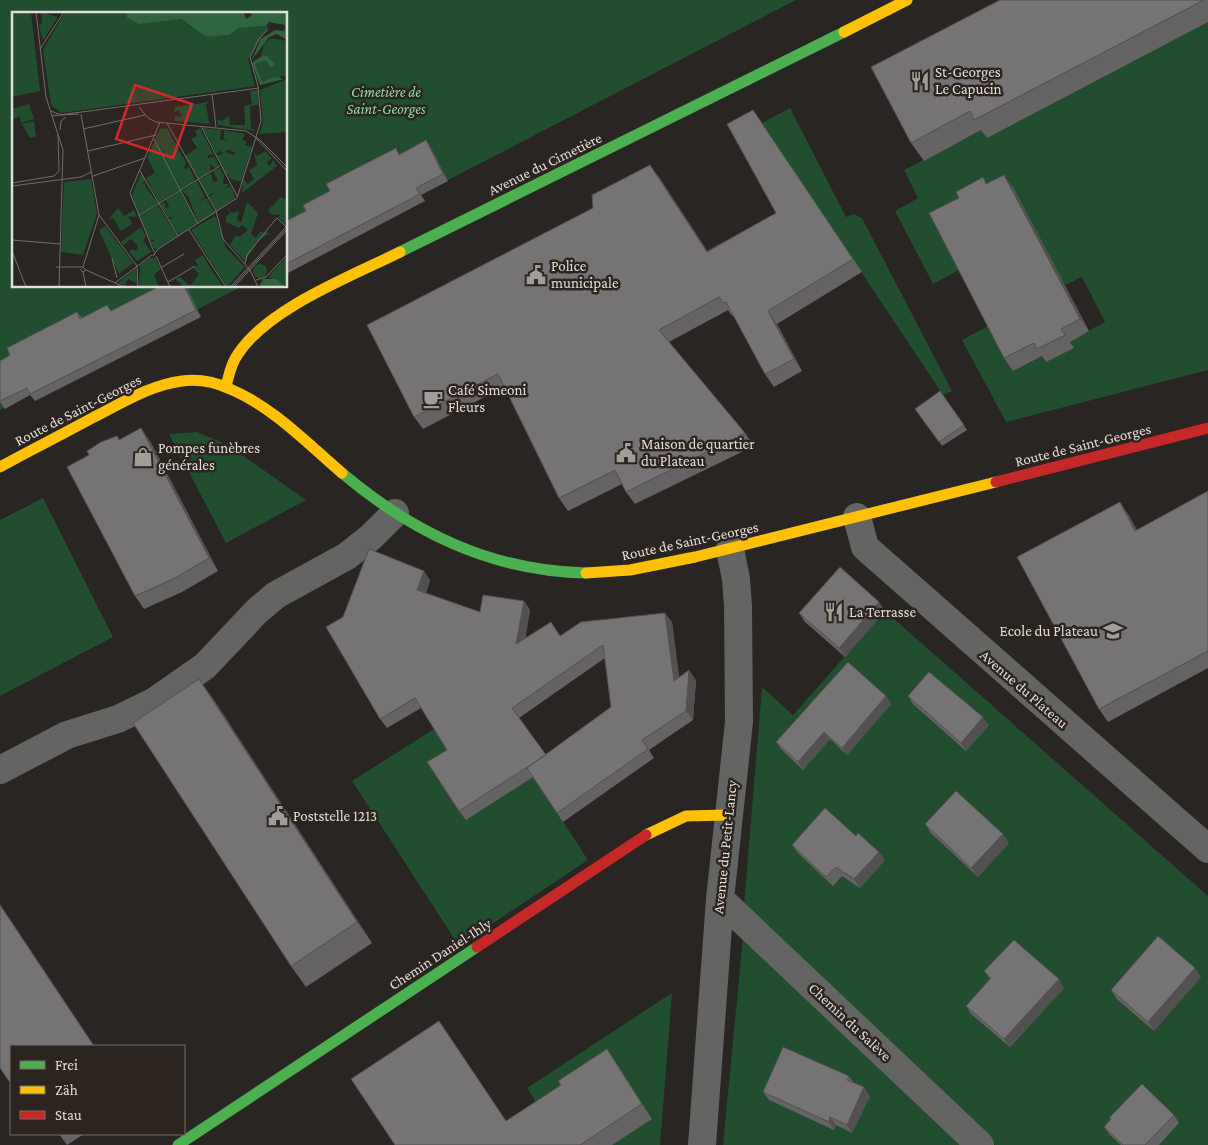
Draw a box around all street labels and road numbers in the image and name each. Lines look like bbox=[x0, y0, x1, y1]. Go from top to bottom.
street label: Avenue du Cimetière bbox=[486, 129, 605, 198]
street label: Route de Saint-Georges bbox=[12, 371, 144, 450]
street label: Route de Saint-Georges bbox=[1013, 420, 1153, 471]
street label: Route de Saint-Georges bbox=[620, 519, 760, 564]
street label: Avenue du Plateau bbox=[977, 647, 1071, 731]
street label: Avenue du Petit-Lancy bbox=[710, 779, 741, 915]
street label: Chemin Daniel-Ihly bbox=[386, 915, 495, 994]
street label: Chemin du Salève bbox=[805, 980, 895, 1065]

